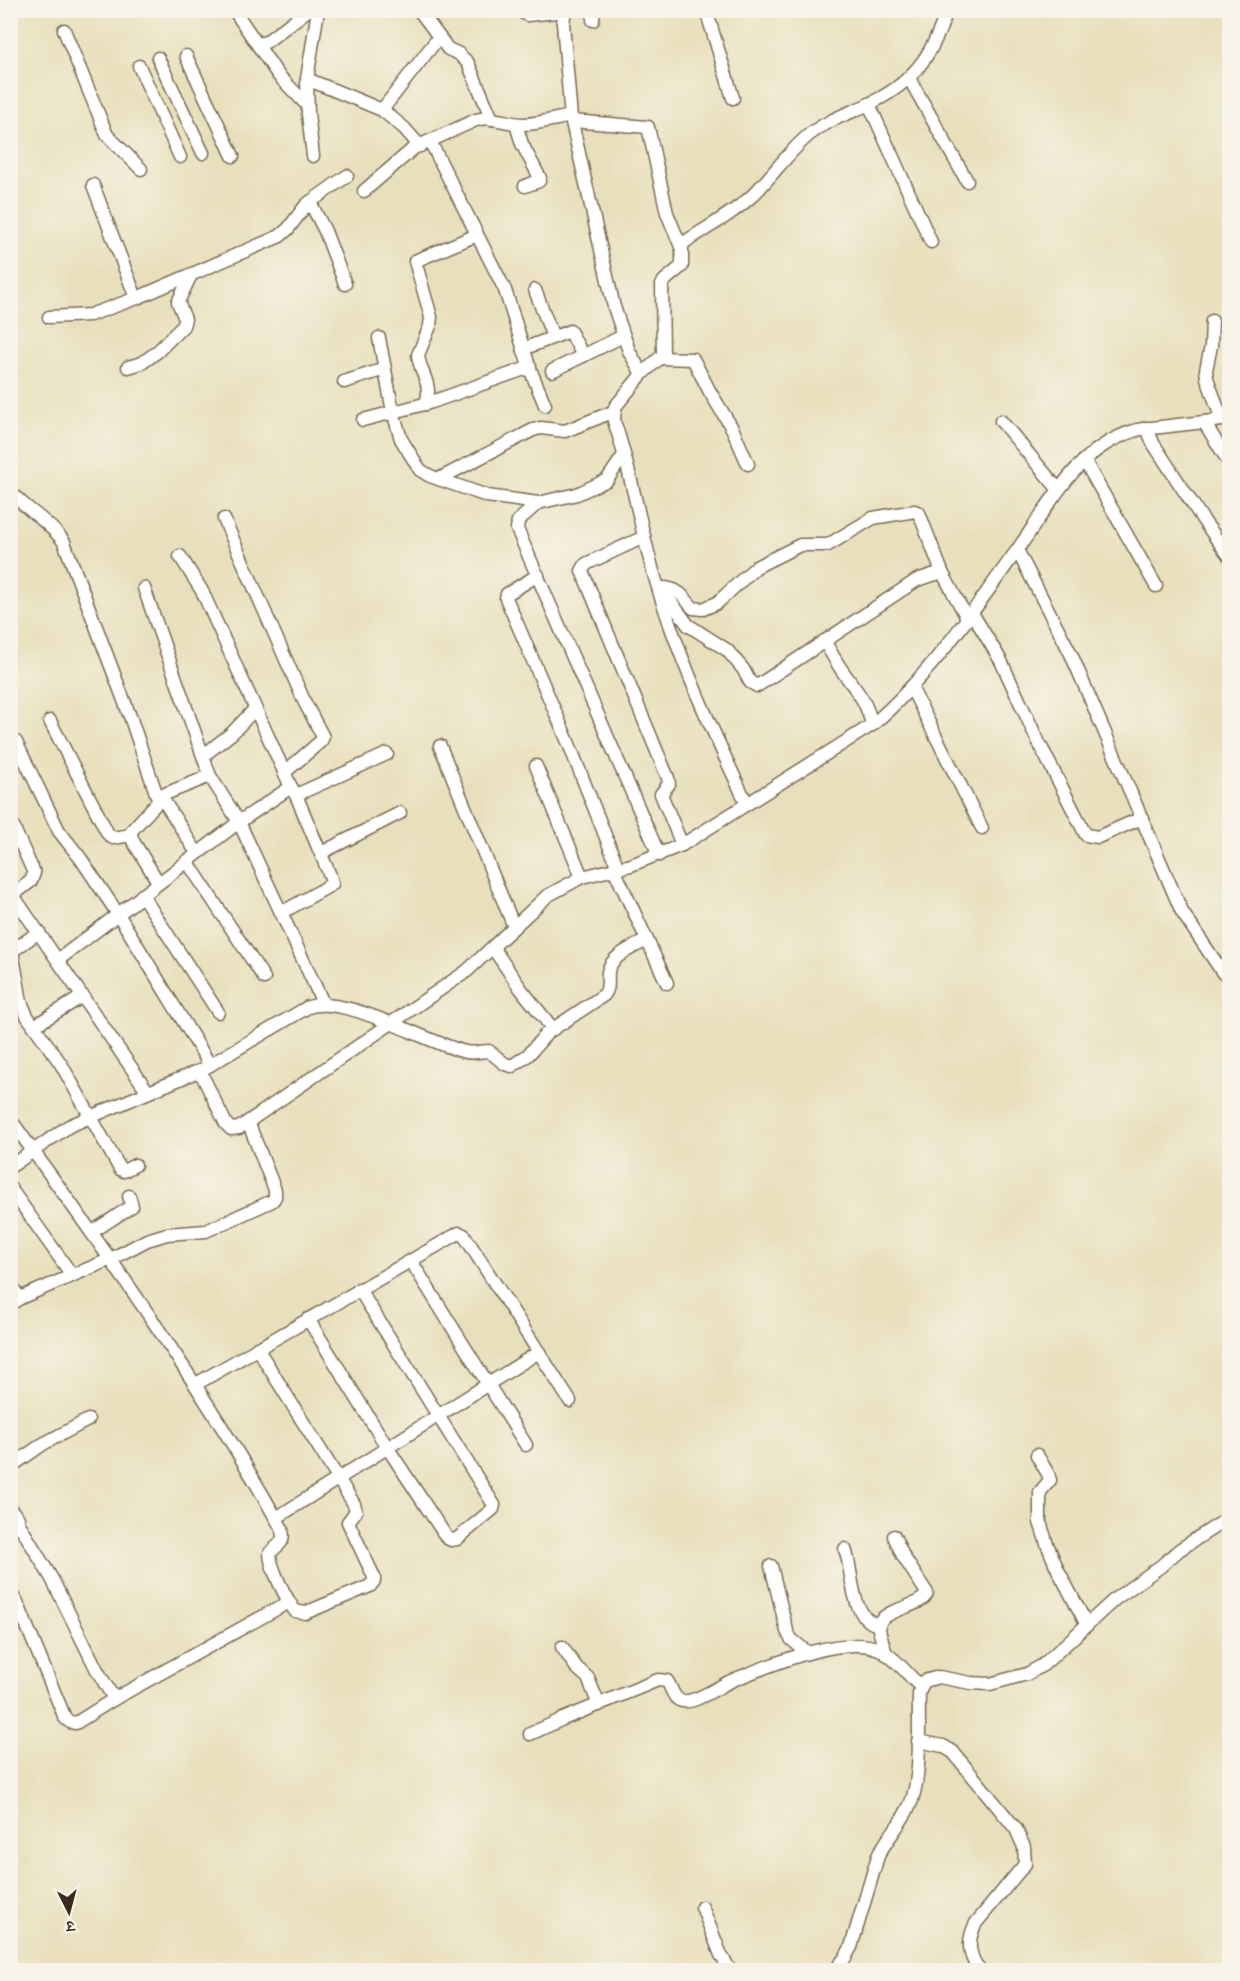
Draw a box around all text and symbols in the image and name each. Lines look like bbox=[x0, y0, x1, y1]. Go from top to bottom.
north arrow bbox=[39, 1882, 99, 1942]
text: उ bbox=[64, 1916, 77, 1936]

